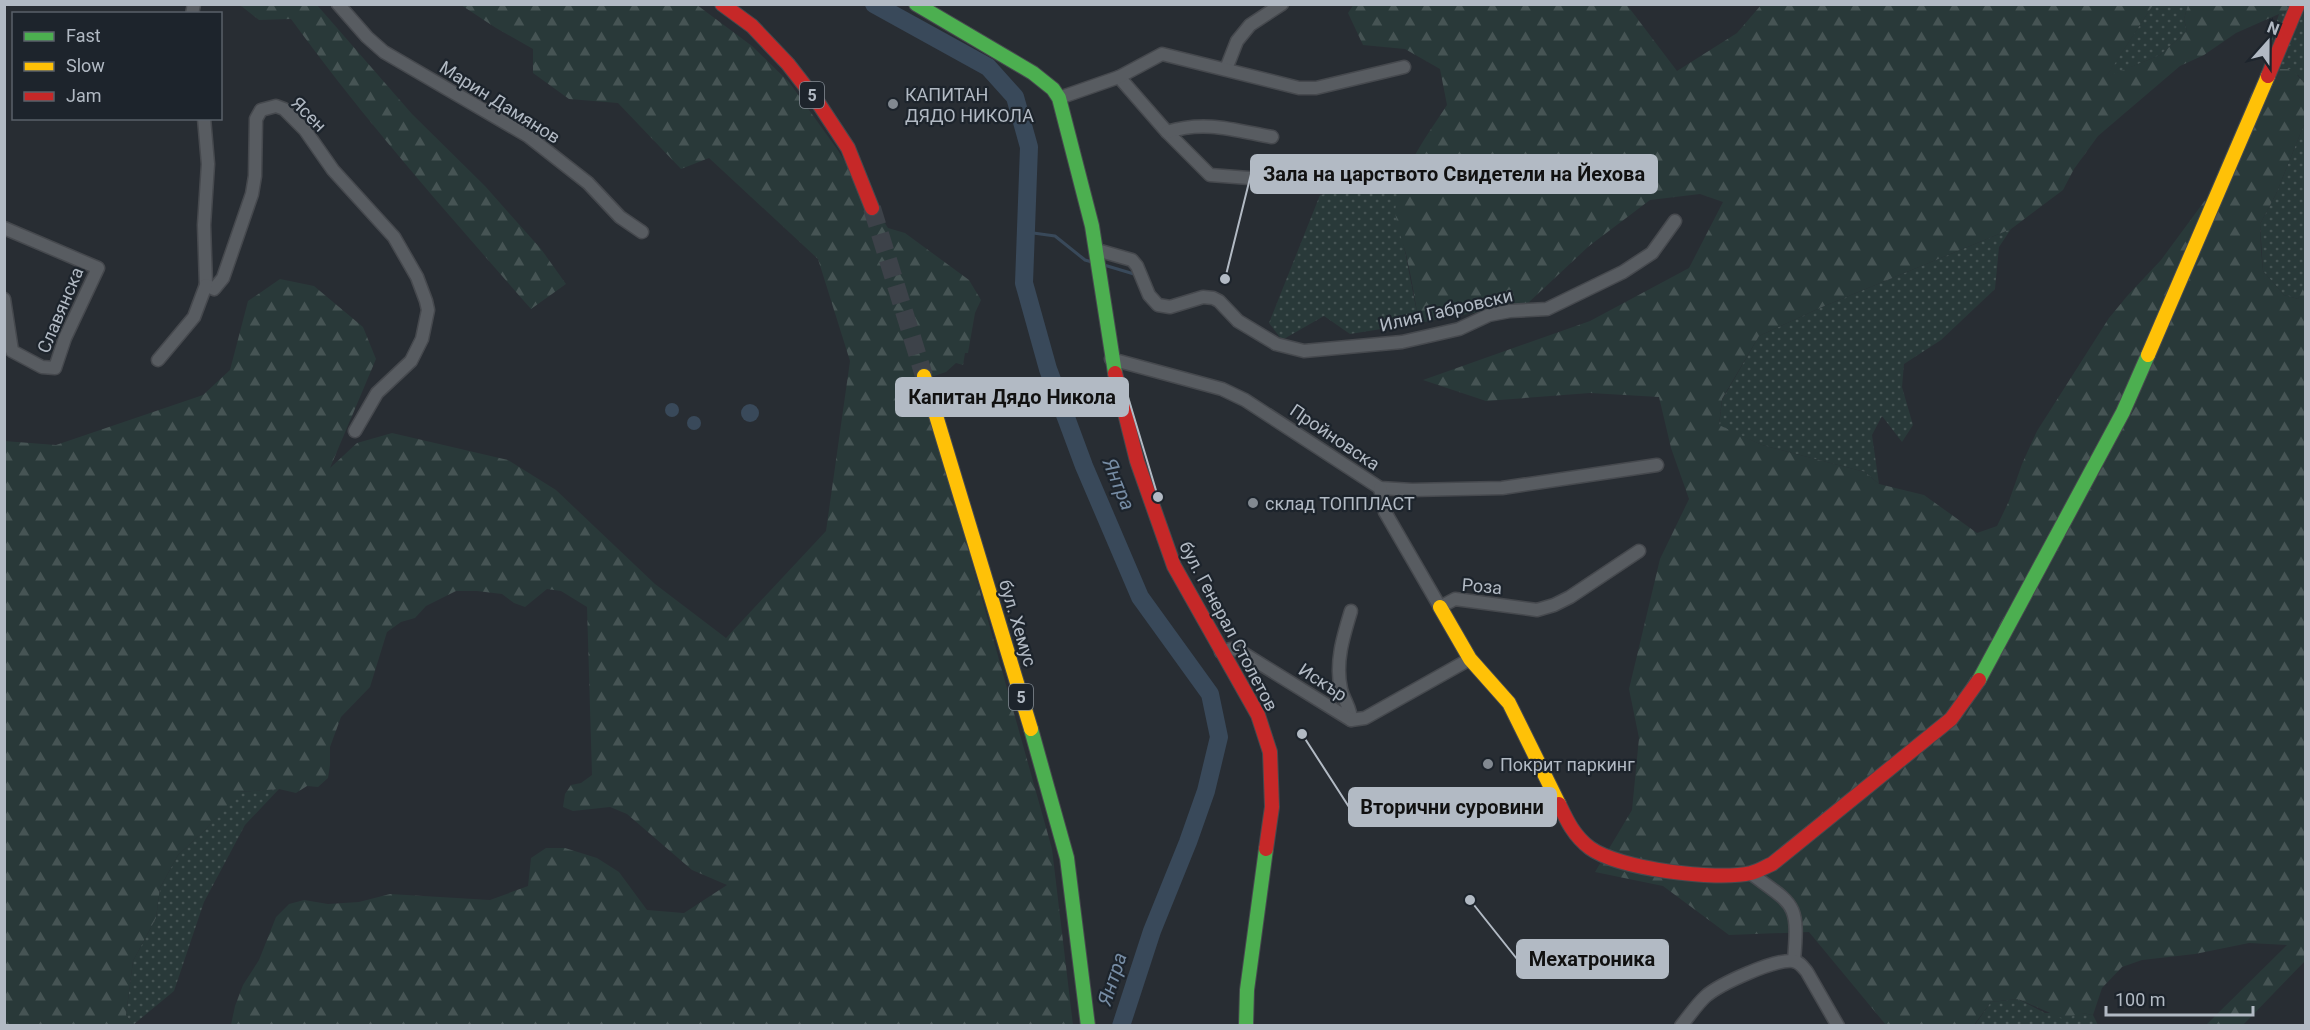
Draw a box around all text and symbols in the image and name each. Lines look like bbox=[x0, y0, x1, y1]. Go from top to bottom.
legend bbox=[12, 12, 222, 120]
north arrow bbox=[2238, 12, 2298, 72]
text: N bbox=[2265, 18, 2282, 39]
text: Fast bbox=[66, 25, 101, 46]
text: Slow bbox=[66, 55, 105, 76]
street label: Марин Дамянов bbox=[436, 56, 564, 148]
road number: 5 bbox=[800, 82, 824, 108]
place label: КАПИТАН ДЯДО НИКОЛА bbox=[905, 84, 1034, 126]
text: Jam bbox=[66, 85, 102, 106]
street label: Ясен bbox=[287, 92, 331, 136]
marker: КАПИТАН ДЯДО НИКОЛА bbox=[886, 97, 900, 111]
callout: Зала на царството Свидетели на Йехова bbox=[1251, 155, 1657, 193]
text: Зала на царството Свидетели на Йехова bbox=[1263, 162, 1645, 186]
street label: Славянска bbox=[32, 264, 88, 356]
street label: Илия Габровски bbox=[1377, 284, 1515, 336]
callout: Капитан Дядо Никола bbox=[896, 378, 1128, 416]
text: Капитан Дядо Никола bbox=[908, 385, 1116, 409]
street label: Пройновска bbox=[1286, 399, 1384, 475]
water label: Янтра bbox=[1097, 453, 1140, 514]
place label: склад ТОППЛАСТ bbox=[1265, 493, 1415, 514]
marker: склад ТОППЛАСТ bbox=[1246, 496, 1260, 510]
street label: бул. Генерал Столетов bbox=[1175, 538, 1283, 714]
street label: Роза bbox=[1461, 574, 1503, 598]
street label: бул. Хемус bbox=[995, 577, 1041, 669]
street label: Искър bbox=[1295, 659, 1351, 705]
road number: 5 bbox=[1009, 684, 1033, 710]
place label: Покрит паркинг bbox=[1500, 754, 1635, 775]
marker: Покрит паркинг bbox=[1481, 757, 1495, 771]
callout: Вторични суровини bbox=[1349, 788, 1556, 826]
text: Вторични суровини bbox=[1360, 795, 1544, 819]
callout: Мехатроника bbox=[1517, 940, 1668, 978]
text: Мехатроника bbox=[1529, 947, 1655, 971]
water label: Янтра bbox=[1092, 949, 1132, 1009]
scale bar bbox=[2106, 979, 2253, 1017]
text: 100 m bbox=[2115, 989, 2166, 1010]

